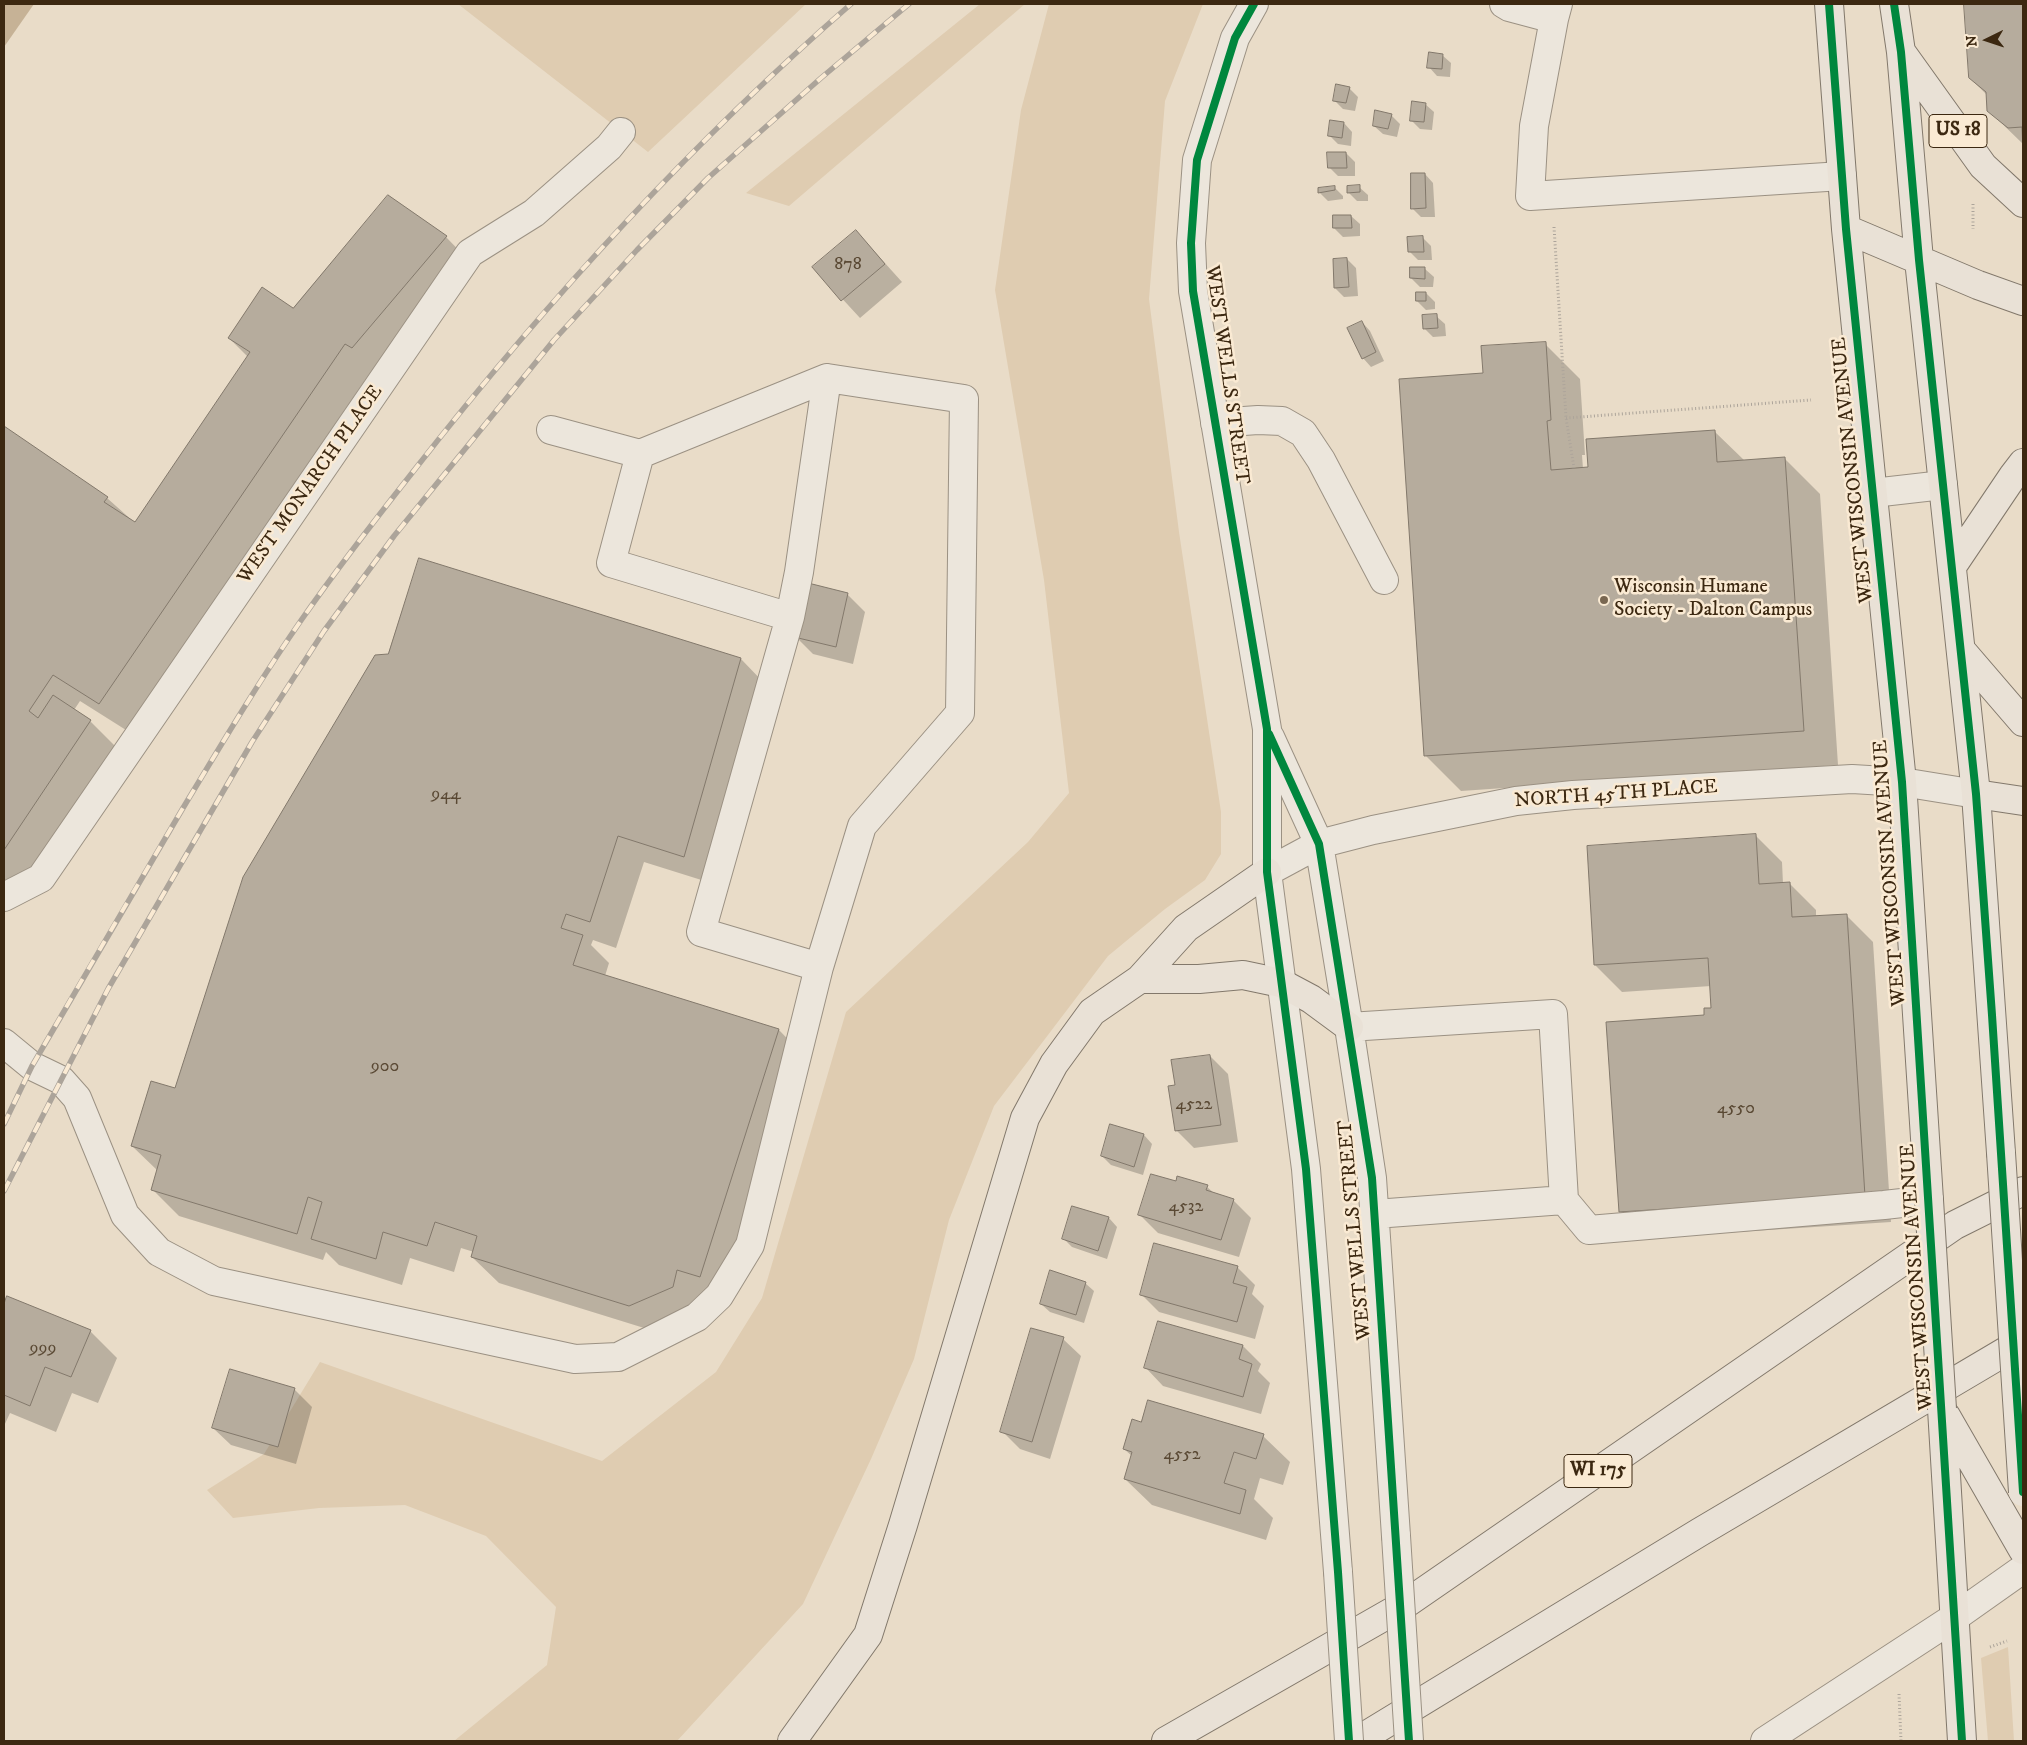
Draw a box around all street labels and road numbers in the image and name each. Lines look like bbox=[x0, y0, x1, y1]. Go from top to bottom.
road number: US 18 bbox=[1929, 114, 1987, 148]
street label: WEST WELLS STREET bbox=[1199, 264, 1253, 486]
street label: WEST WISCONSIN AVENUE bbox=[1828, 336, 1880, 604]
street label: WEST MONARCH PLACE bbox=[233, 381, 389, 589]
street label: WEST WISCONSIN AVENUE bbox=[1870, 739, 1912, 1007]
street label: NORTH 45TH PLACE bbox=[1514, 776, 1718, 814]
street label: WEST WELLS STREET bbox=[1334, 1119, 1378, 1341]
street label: WEST WISCONSIN AVENUE bbox=[1897, 1143, 1939, 1411]
road number: WI 175 bbox=[1564, 1454, 1632, 1488]

